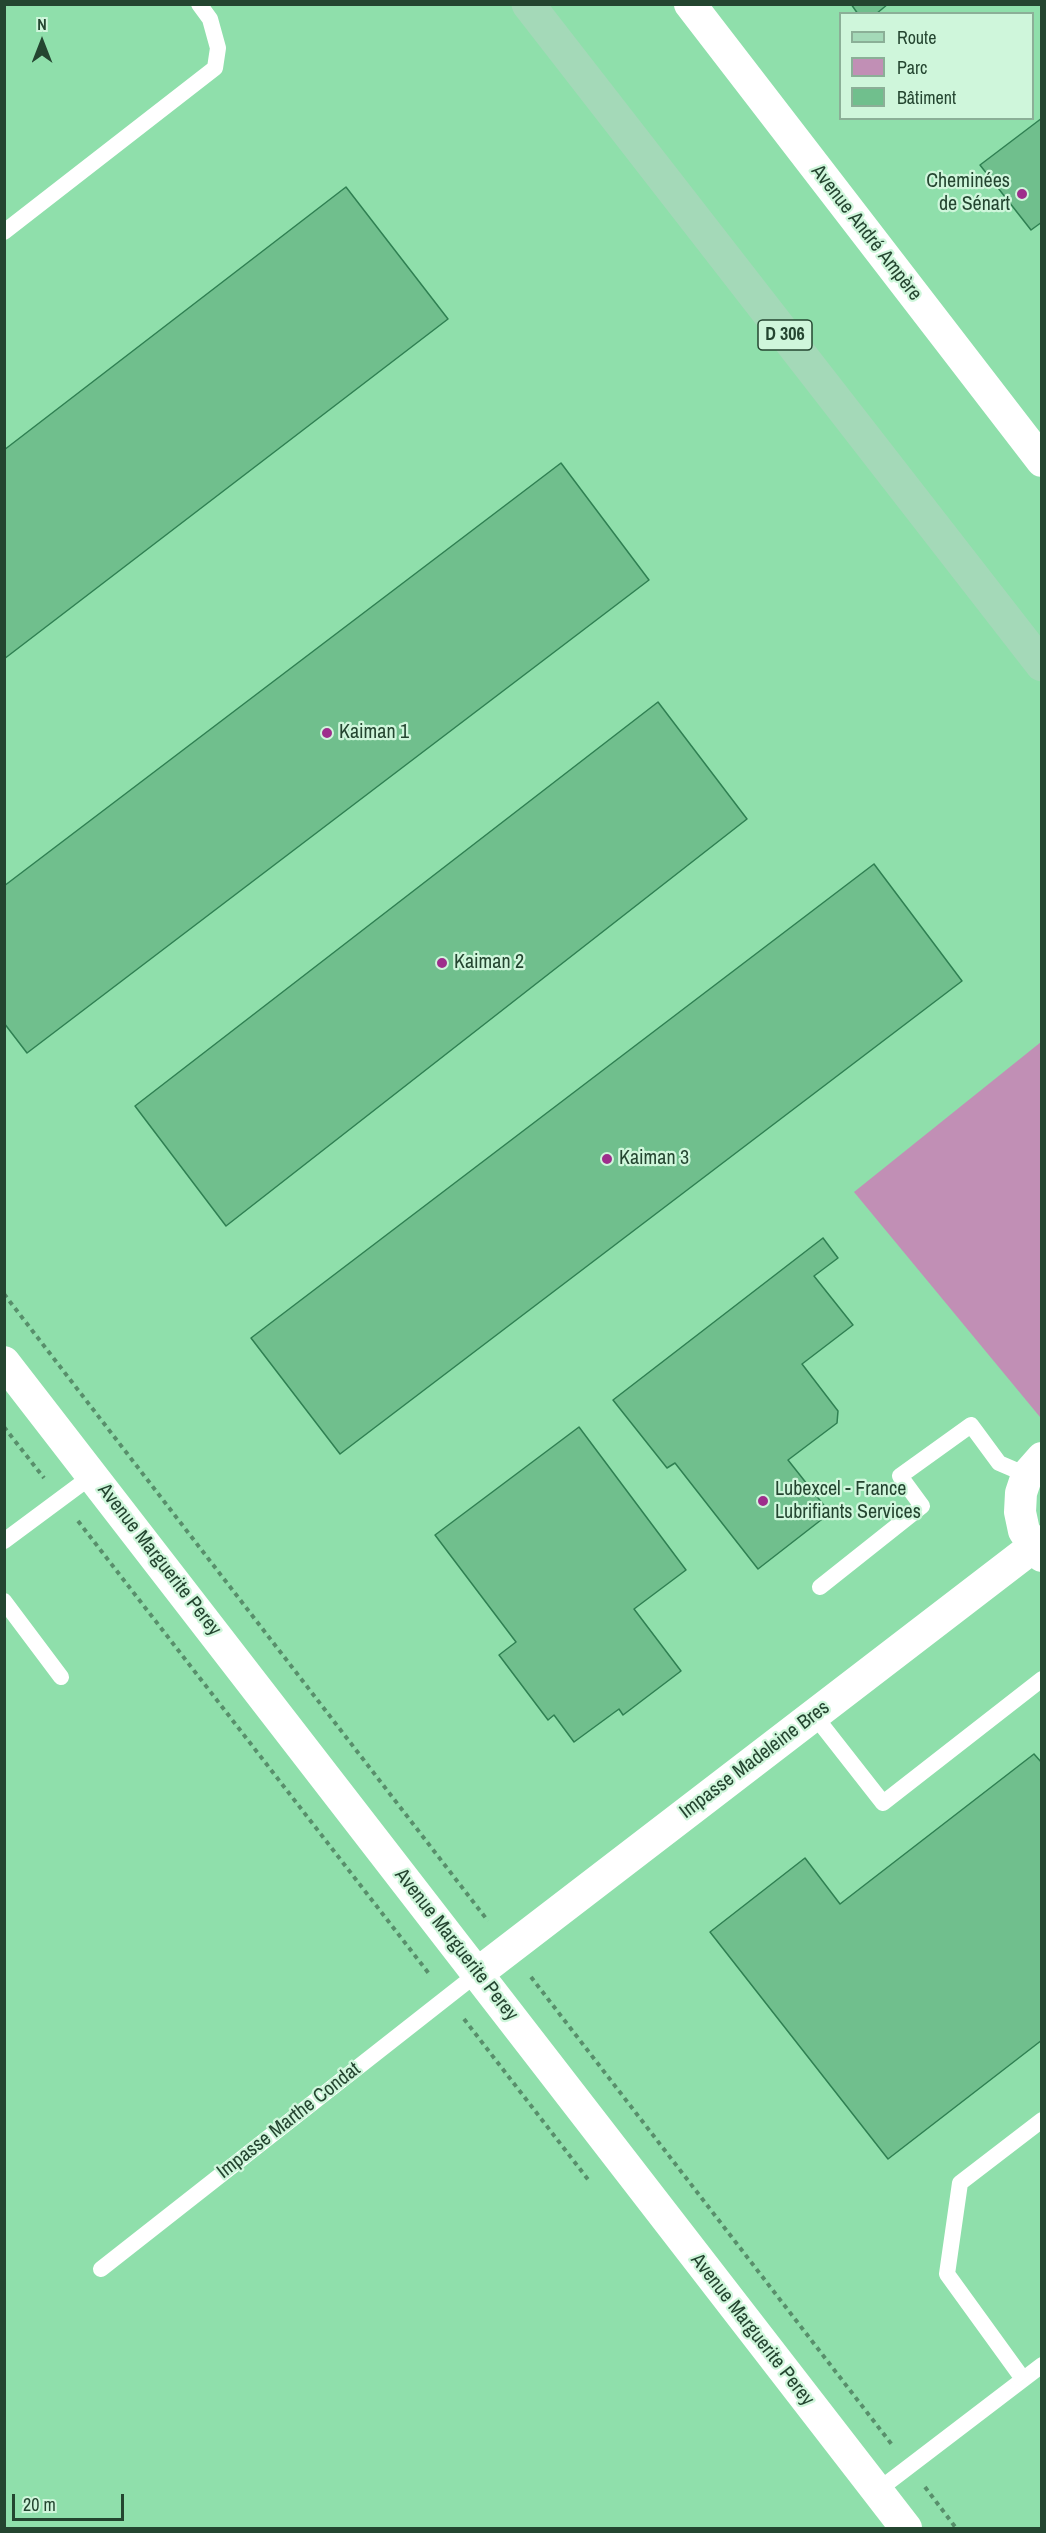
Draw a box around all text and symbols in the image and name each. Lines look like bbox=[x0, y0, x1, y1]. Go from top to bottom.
north arrow bbox=[12, 12, 72, 72]
legend bbox=[839, 12, 1034, 120]
text: N bbox=[37, 13, 47, 35]
text: Route bbox=[897, 25, 936, 50]
text: Parc bbox=[897, 55, 927, 80]
text: Bâtiment bbox=[897, 85, 956, 110]
street label: Avenue André Ampère bbox=[806, 160, 926, 306]
place label: Cheminées de Sénart bbox=[926, 170, 1010, 217]
marker: Cheminées de Sénart bbox=[1015, 187, 1029, 201]
road number: D 306 bbox=[758, 320, 812, 350]
place label: Kaiman 1 bbox=[339, 721, 409, 745]
marker: Kaiman 1 bbox=[320, 726, 334, 740]
place label: Kaiman 2 bbox=[454, 951, 524, 975]
marker: Kaiman 2 bbox=[435, 956, 449, 970]
place label: Kaiman 3 bbox=[619, 1147, 689, 1171]
marker: Kaiman 3 bbox=[600, 1152, 614, 1166]
place label: Lubexcel - France Lubrifiants Services bbox=[775, 1478, 921, 1525]
street label: Avenue Marguerite Perey bbox=[92, 1479, 226, 1641]
marker: Lubexcel - France Lubrifiants Services bbox=[756, 1494, 770, 1508]
street label: Impasse Madeleine Bres bbox=[675, 1696, 835, 1824]
street label: Avenue Marguerite Perey bbox=[389, 1864, 523, 2026]
street label: Impasse Marthe Condat bbox=[213, 2058, 365, 2184]
street label: Avenue Marguerite Perey bbox=[685, 2249, 819, 2411]
scale bar bbox=[15, 2482, 128, 2520]
text: 20 m bbox=[23, 2492, 56, 2517]

